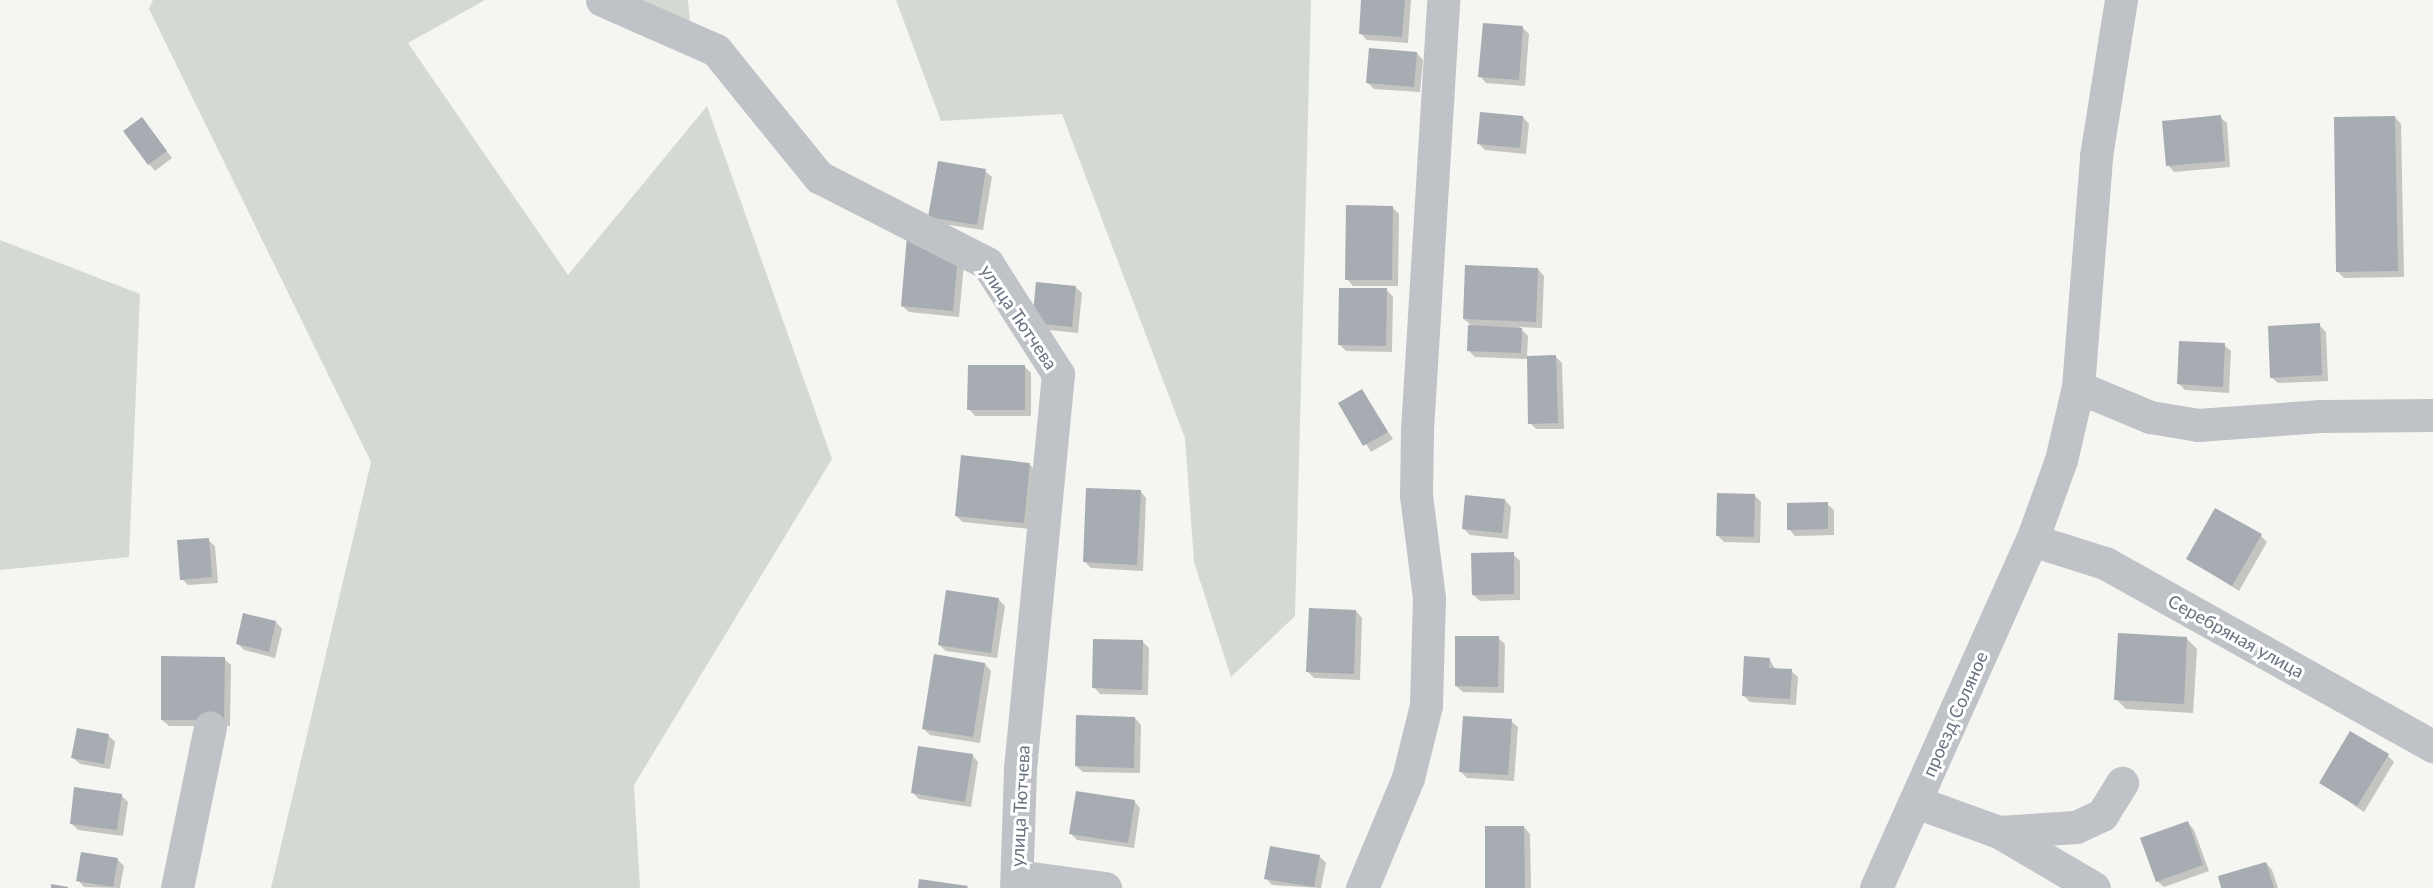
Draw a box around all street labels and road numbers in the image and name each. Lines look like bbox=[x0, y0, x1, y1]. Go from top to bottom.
street label: улица Тютчева bbox=[976, 260, 1062, 374]
street label: Серебряная улица bbox=[2164, 590, 2308, 682]
street label: проезд Соляное bbox=[1918, 648, 1992, 780]
street label: улица Тютчева bbox=[1006, 745, 1034, 867]

